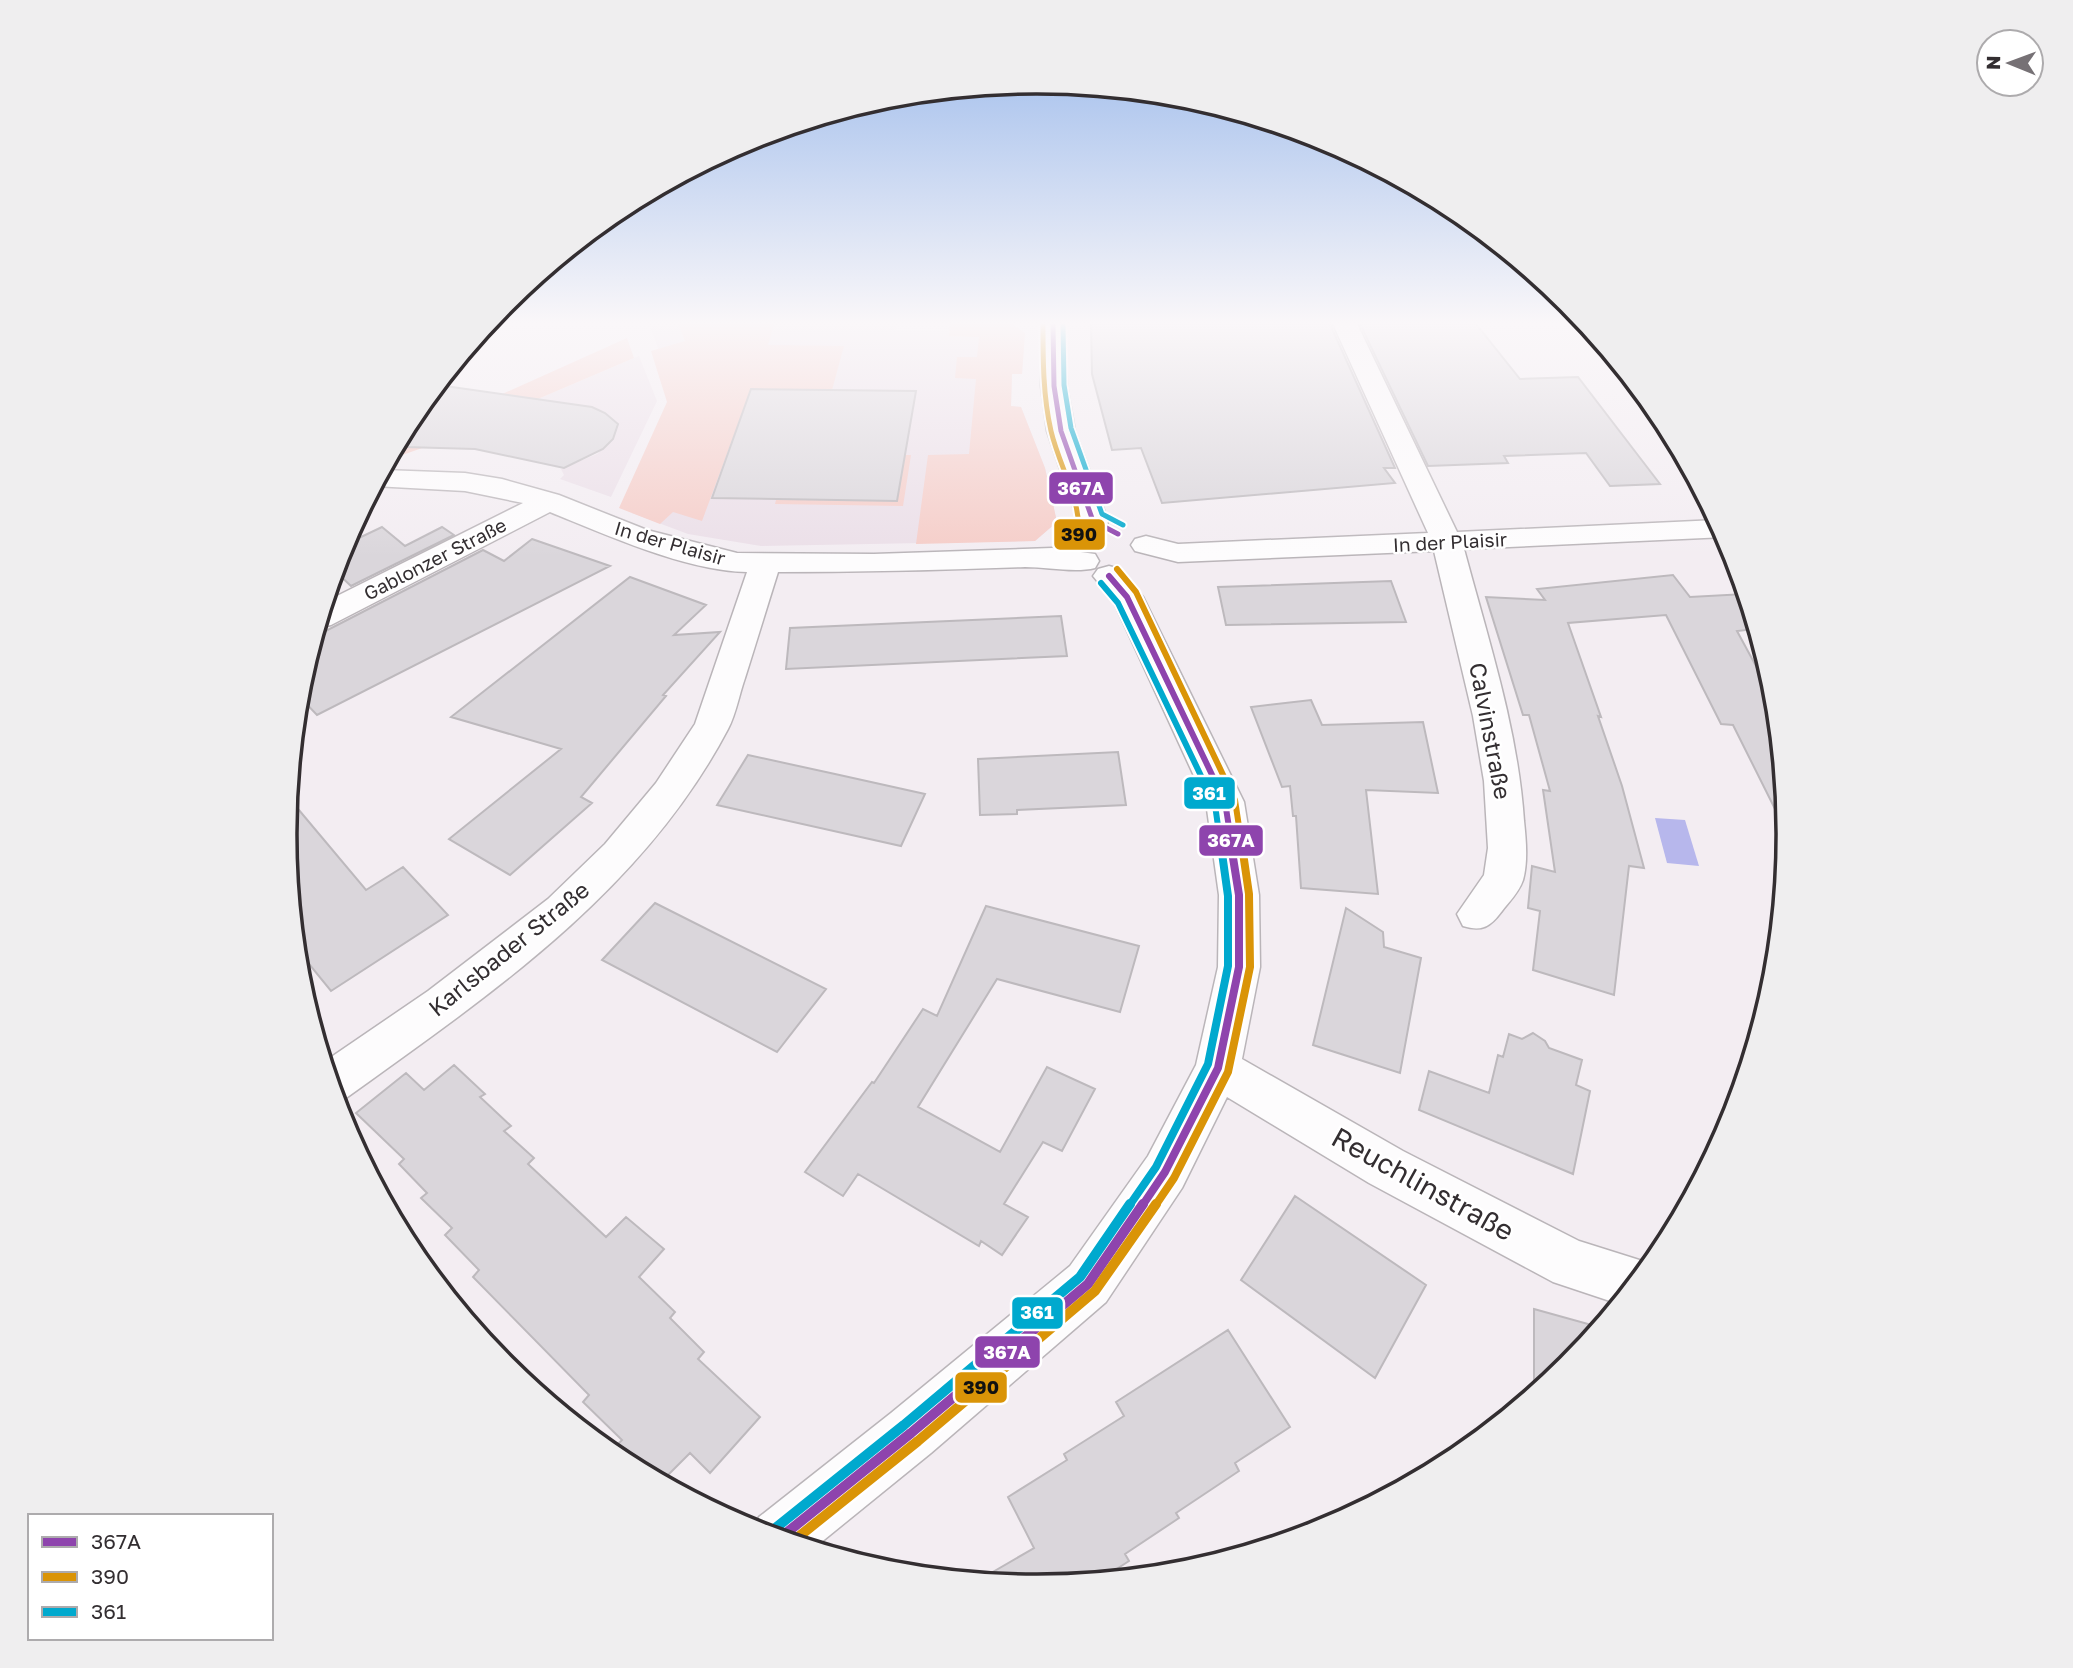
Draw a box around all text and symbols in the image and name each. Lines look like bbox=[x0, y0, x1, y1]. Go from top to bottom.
north arrow bbox=[1975, 28, 2045, 98]
text: N bbox=[1981, 55, 2004, 70]
line badge: 367A bbox=[1048, 471, 1114, 505]
text: 367A bbox=[1057, 476, 1105, 499]
street label: Gablonzer Straße bbox=[360, 513, 510, 604]
street label: In der Plaisir bbox=[612, 516, 729, 569]
line badge: 390 bbox=[1053, 518, 1106, 551]
text: 390 bbox=[1061, 522, 1097, 545]
street label: In der Plaisir bbox=[1392, 527, 1508, 556]
street label: Calvinstraße bbox=[1464, 660, 1518, 801]
line badge: 361 bbox=[1183, 776, 1236, 810]
text: 361 bbox=[1192, 781, 1226, 804]
line badge: 367A bbox=[1198, 824, 1264, 857]
text: 367A bbox=[1207, 828, 1255, 851]
street label: Karlsbader Straße bbox=[422, 875, 594, 1022]
street label: Reuchlinstraße bbox=[1326, 1120, 1520, 1247]
line badge: 361 bbox=[1011, 1296, 1064, 1330]
text: 361 bbox=[1020, 1300, 1054, 1323]
line badge: 367A bbox=[974, 1335, 1041, 1369]
text: 367A bbox=[983, 1340, 1031, 1363]
line badge: 390 bbox=[954, 1371, 1008, 1404]
text: 390 bbox=[963, 1375, 999, 1398]
legend bbox=[28, 1514, 273, 1640]
text: 367A bbox=[91, 1528, 141, 1554]
text: 390 bbox=[91, 1563, 129, 1589]
text: 361 bbox=[91, 1598, 126, 1624]

